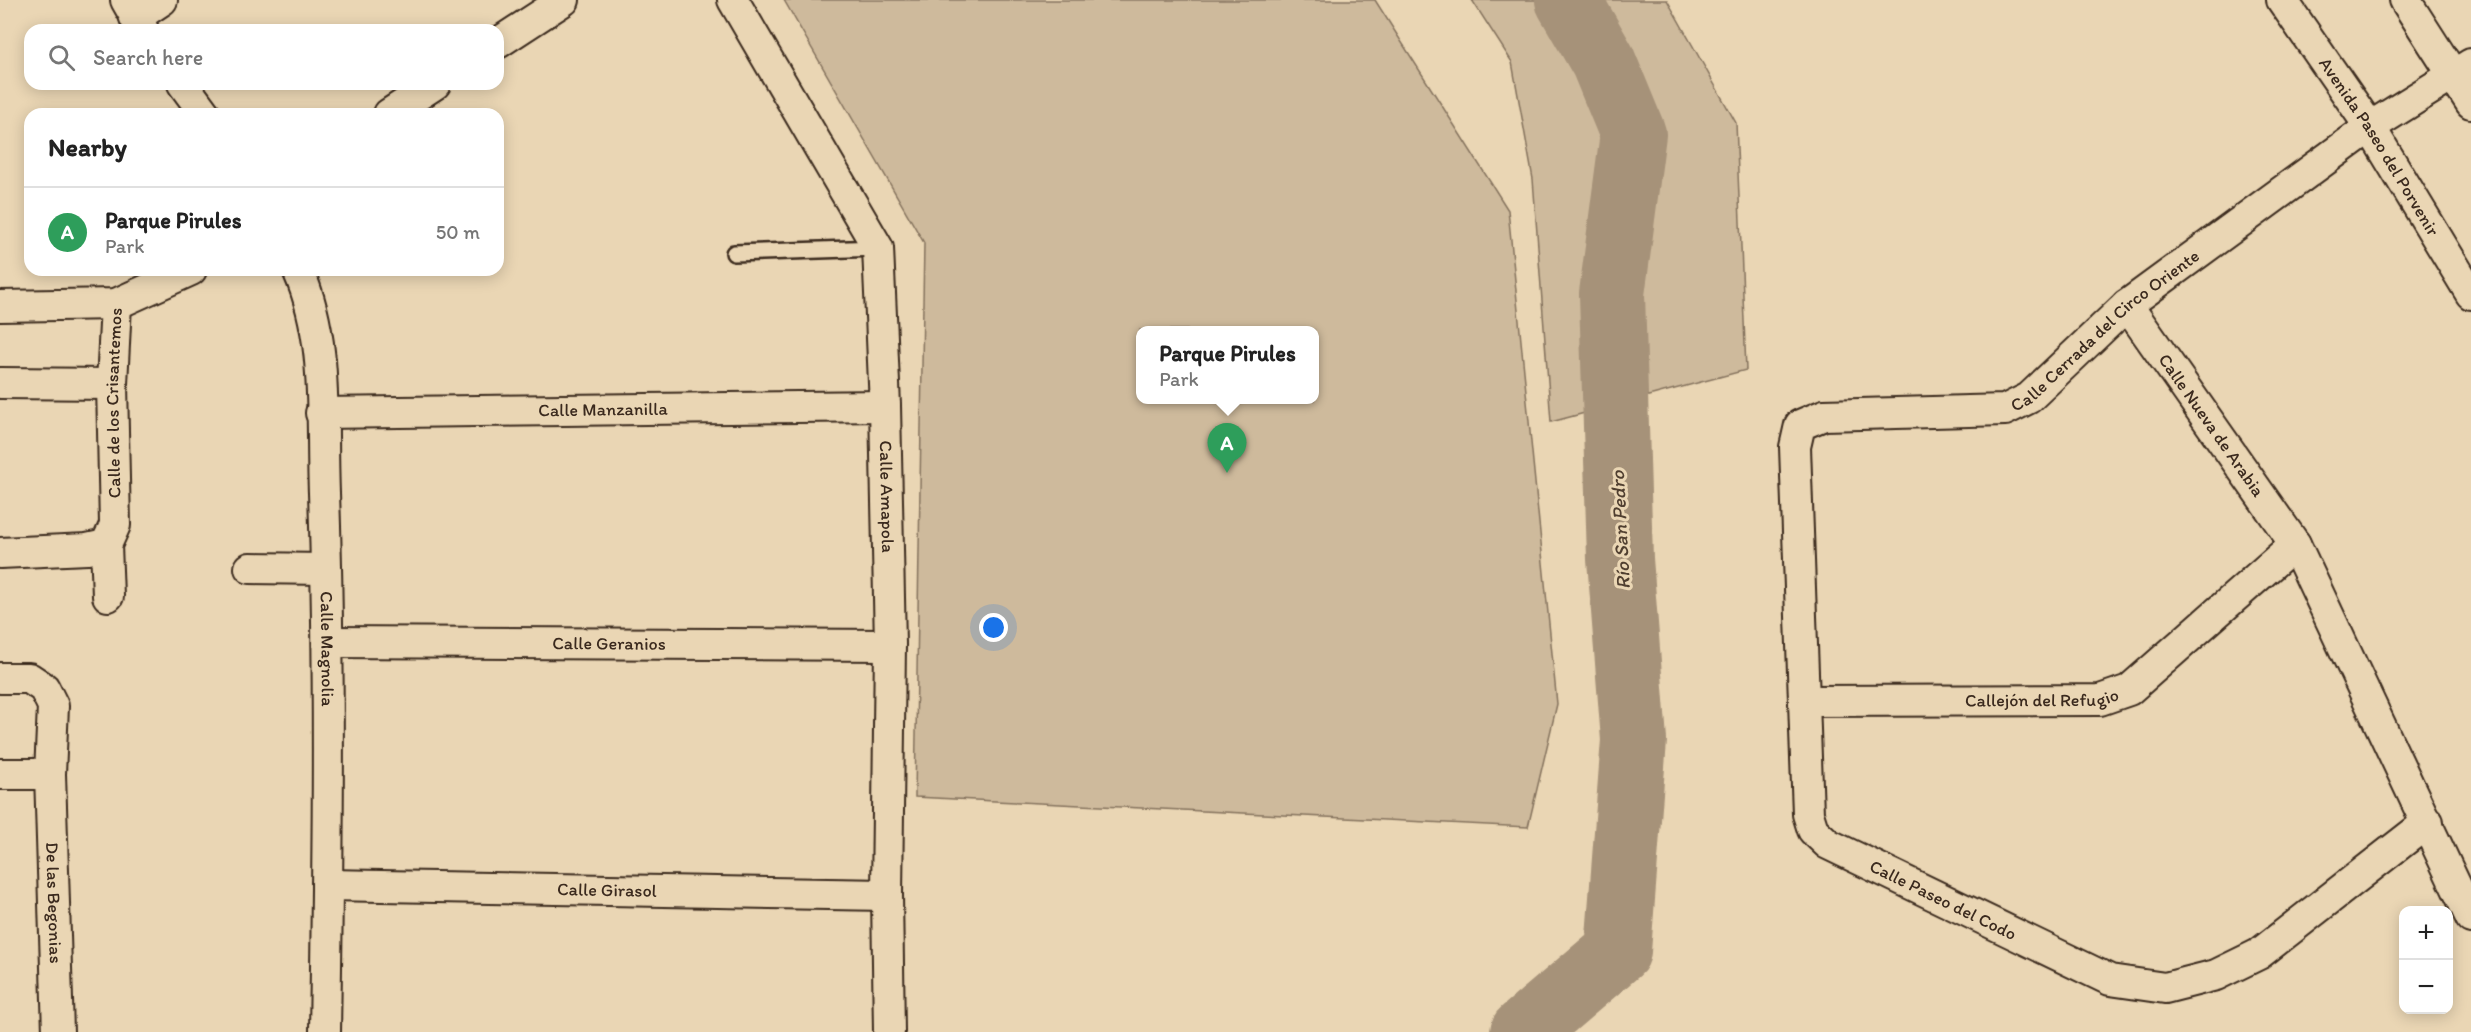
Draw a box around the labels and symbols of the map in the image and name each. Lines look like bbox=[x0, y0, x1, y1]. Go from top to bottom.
street label: Avenida Paseo del Porvenir bbox=[2314, 53, 2445, 241]
street label: Calle Cerrada del Circo Oriente bbox=[2007, 245, 2204, 416]
street label: Calle de los Crisantemos bbox=[101, 307, 127, 499]
street label: Calle Nueva de Arabia bbox=[2154, 350, 2270, 502]
street label: Calle Manzanilla bbox=[538, 398, 668, 421]
pin: A bbox=[1208, 424, 1246, 473]
street label: Calle Amapola bbox=[875, 440, 899, 553]
water label: Río San Pedro bbox=[1605, 469, 1635, 590]
street label: Calle Magnolia bbox=[316, 591, 339, 707]
your location bbox=[979, 613, 1008, 642]
street label: Calle Geranios bbox=[552, 632, 666, 655]
street label: Callejón del Refugio bbox=[1965, 683, 2122, 712]
street label: De las Begonias bbox=[41, 842, 67, 964]
street label: Calle Paseo del Codo bbox=[1866, 855, 2020, 945]
street label: Calle Girasol bbox=[557, 878, 657, 902]

